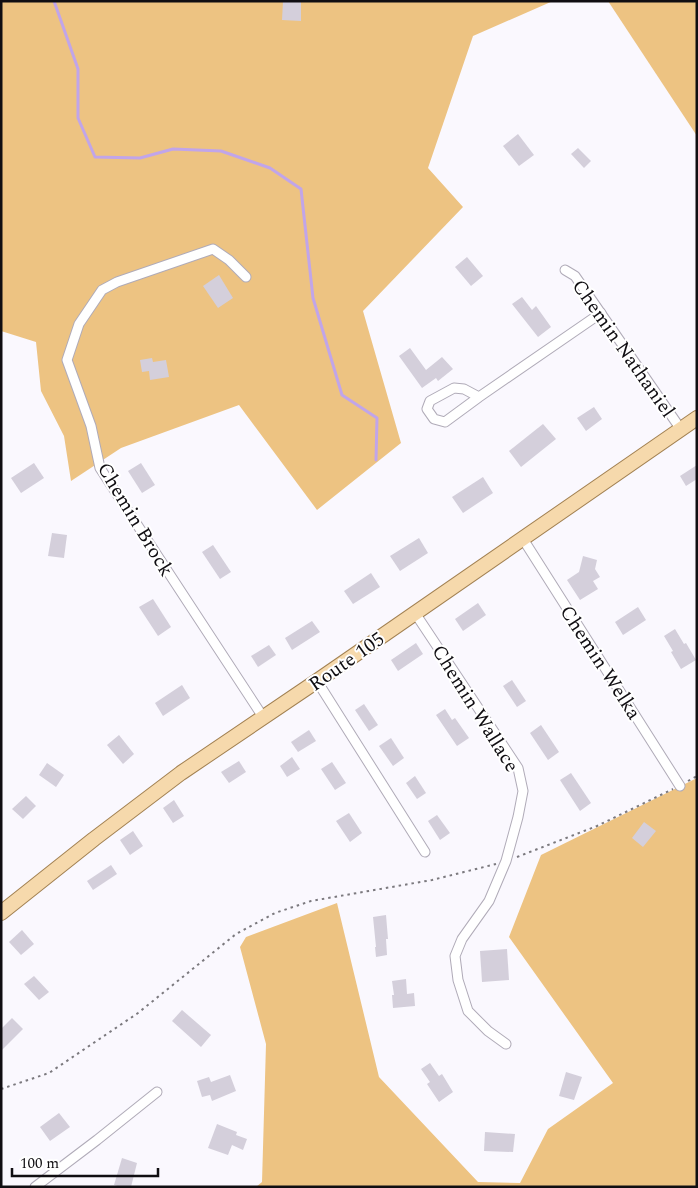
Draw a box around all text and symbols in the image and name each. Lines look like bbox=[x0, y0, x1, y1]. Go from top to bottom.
street label: Chemin Nathaniel bbox=[564, 273, 682, 424]
street label: Chemin Brock bbox=[89, 457, 181, 582]
street label: Chemin Welka bbox=[552, 599, 649, 726]
street label: Route 105 bbox=[302, 625, 391, 699]
street label: Chemin Wallace bbox=[424, 639, 526, 778]
scale bar bbox=[12, 1146, 159, 1178]
text: 100 m bbox=[20, 1152, 59, 1175]

